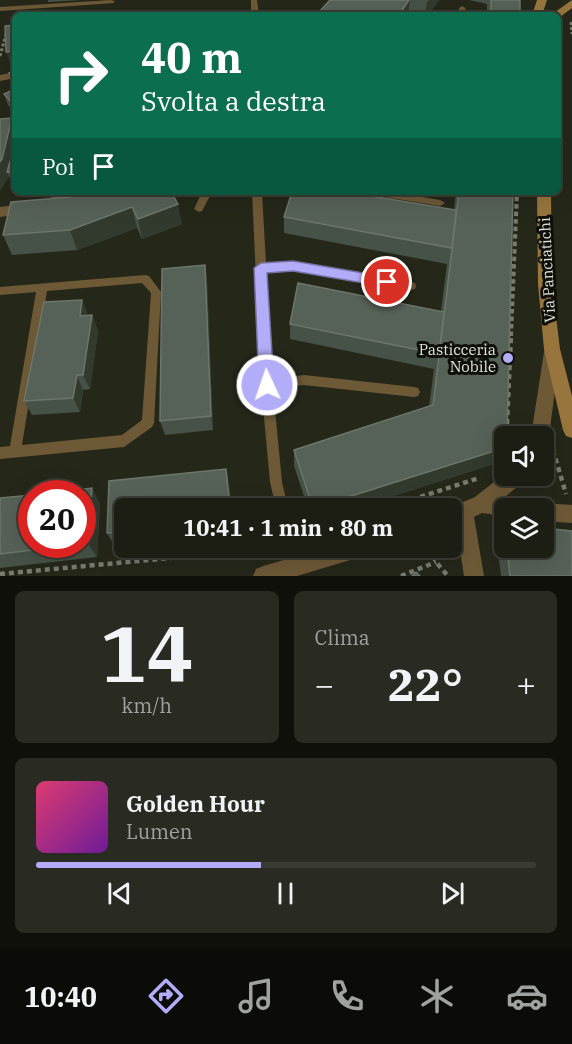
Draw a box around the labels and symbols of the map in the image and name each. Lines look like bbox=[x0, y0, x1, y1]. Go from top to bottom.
street label: Via Panciatichi bbox=[535, 217, 559, 323]
pin bbox=[361, 256, 412, 307]
place label: Pasticceria Nobile bbox=[419, 340, 496, 376]
marker: Pasticceria Nobile bbox=[501, 351, 515, 365]
position arrow bbox=[235, 353, 299, 417]
speed limit sign: 20 bbox=[18, 480, 96, 558]

